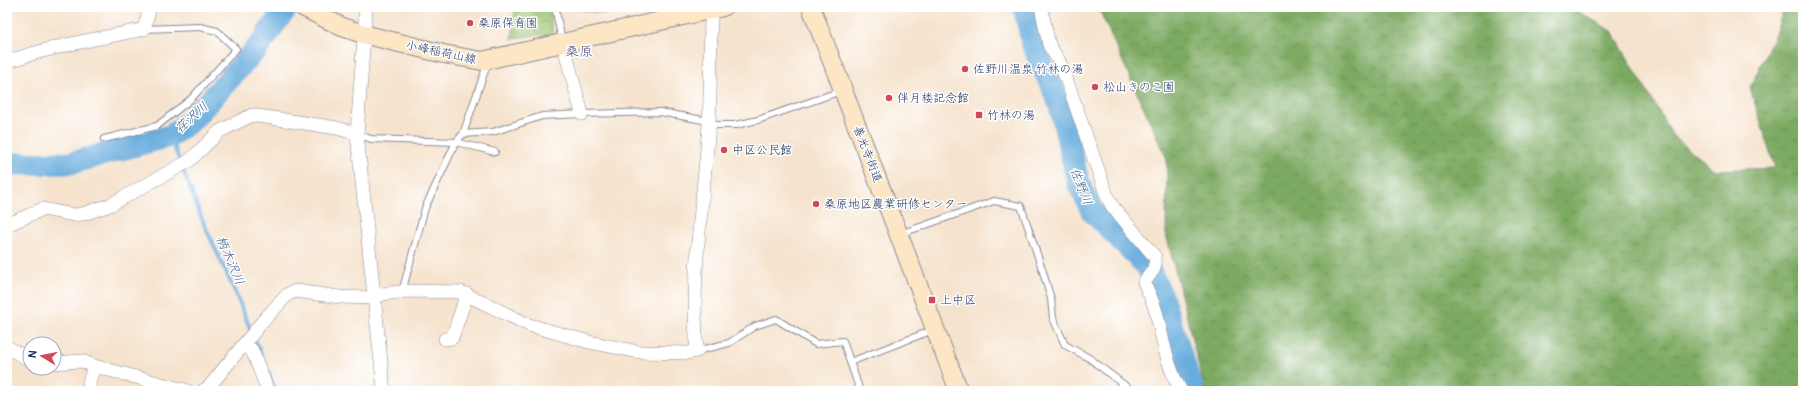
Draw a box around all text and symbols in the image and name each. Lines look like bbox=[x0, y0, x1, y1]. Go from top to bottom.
place label: 桑原保育園 bbox=[478, 16, 538, 31]
marker: 桑原保育園 bbox=[465, 18, 475, 28]
street label: 小峰稲荷山線 bbox=[404, 38, 478, 67]
district label: 桑原 bbox=[565, 43, 593, 60]
place label: 佐野川温泉 竹林の湯 bbox=[973, 62, 1084, 77]
marker: 佐野川温泉 竹林の湯 bbox=[960, 64, 970, 74]
place label: 松山きのこ園 bbox=[1103, 80, 1175, 95]
marker: 松山きのこ園 bbox=[1090, 82, 1100, 92]
place label: 伴月楼記念館 bbox=[897, 91, 969, 106]
marker: 伴月楼記念館 bbox=[884, 93, 894, 103]
water label: 荏沢川 bbox=[172, 99, 212, 137]
place label: 竹林の湯 bbox=[987, 108, 1035, 123]
marker: 竹林の湯 bbox=[974, 110, 984, 120]
street label: 善光寺街道 bbox=[850, 123, 885, 185]
place label: 中区公民館 bbox=[732, 143, 792, 158]
marker: 中区公民館 bbox=[719, 145, 729, 155]
water label: 佐野川 bbox=[1067, 165, 1096, 207]
place label: 桑原地区農業研修センター bbox=[824, 197, 968, 212]
marker: 桑原地区農業研修センター bbox=[811, 199, 821, 209]
water label: 柄木沢川 bbox=[213, 233, 248, 287]
place label: 上中区 bbox=[940, 293, 976, 308]
marker: 上中区 bbox=[927, 295, 937, 305]
north arrow bbox=[22, 336, 62, 376]
text: N bbox=[26, 349, 40, 359]

